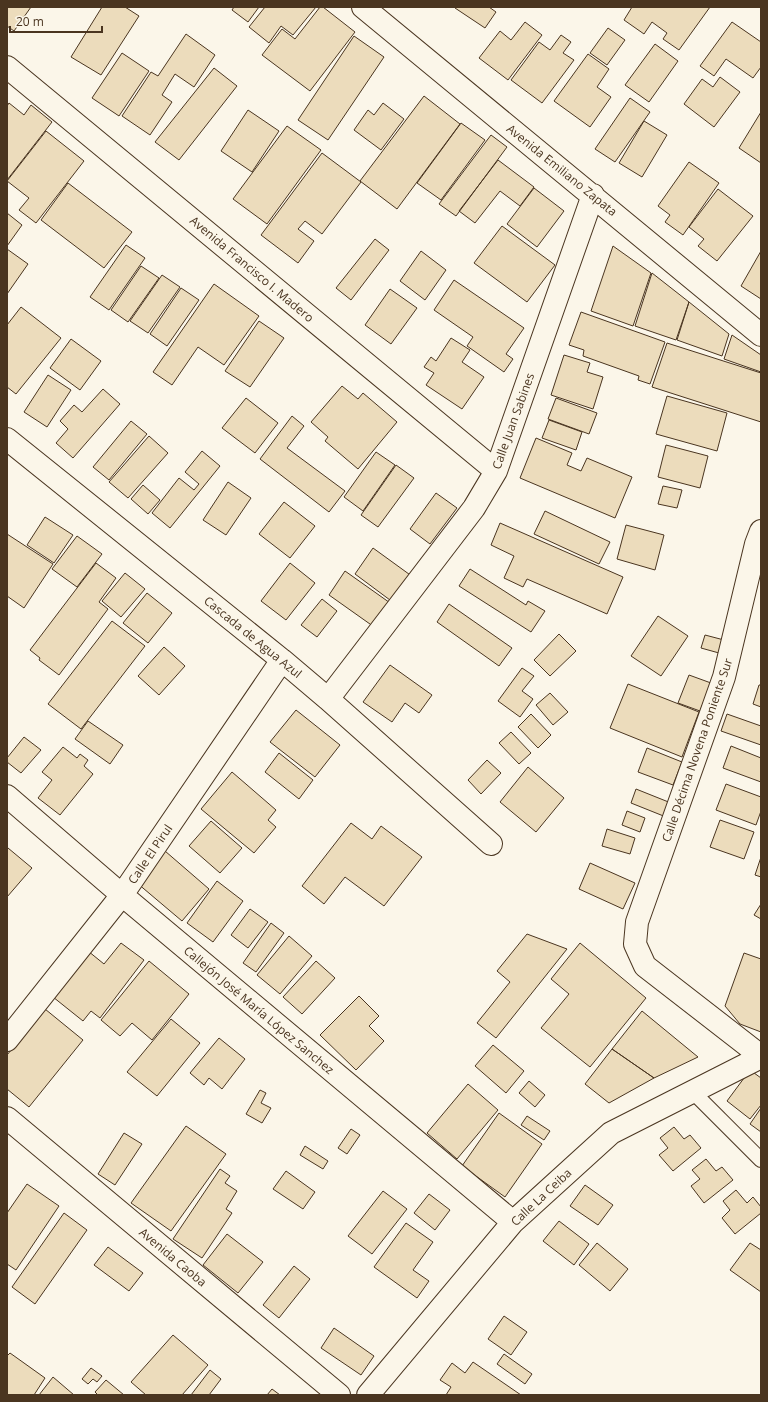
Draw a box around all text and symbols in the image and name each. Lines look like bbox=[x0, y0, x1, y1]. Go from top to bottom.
scale bar bbox=[10, 8, 102, 34]
text: 20 m bbox=[16, 13, 44, 30]
street label: Avenida Emiliano Zapata bbox=[503, 120, 621, 220]
street label: Avenida Francisco I. Madero bbox=[186, 212, 318, 326]
street label: Calle Juan Sabines bbox=[488, 370, 538, 472]
street label: Cascada de Agua Azul bbox=[200, 592, 306, 682]
street label: Calle Décima Novena Poniente Sur bbox=[657, 656, 737, 844]
street label: Calle El Pirul bbox=[124, 821, 176, 887]
street label: Callejón José María López Sanchez bbox=[180, 942, 338, 1078]
street label: Calle La Ceiba bbox=[507, 1164, 575, 1230]
street label: Avenida Caoba bbox=[136, 1224, 210, 1290]

